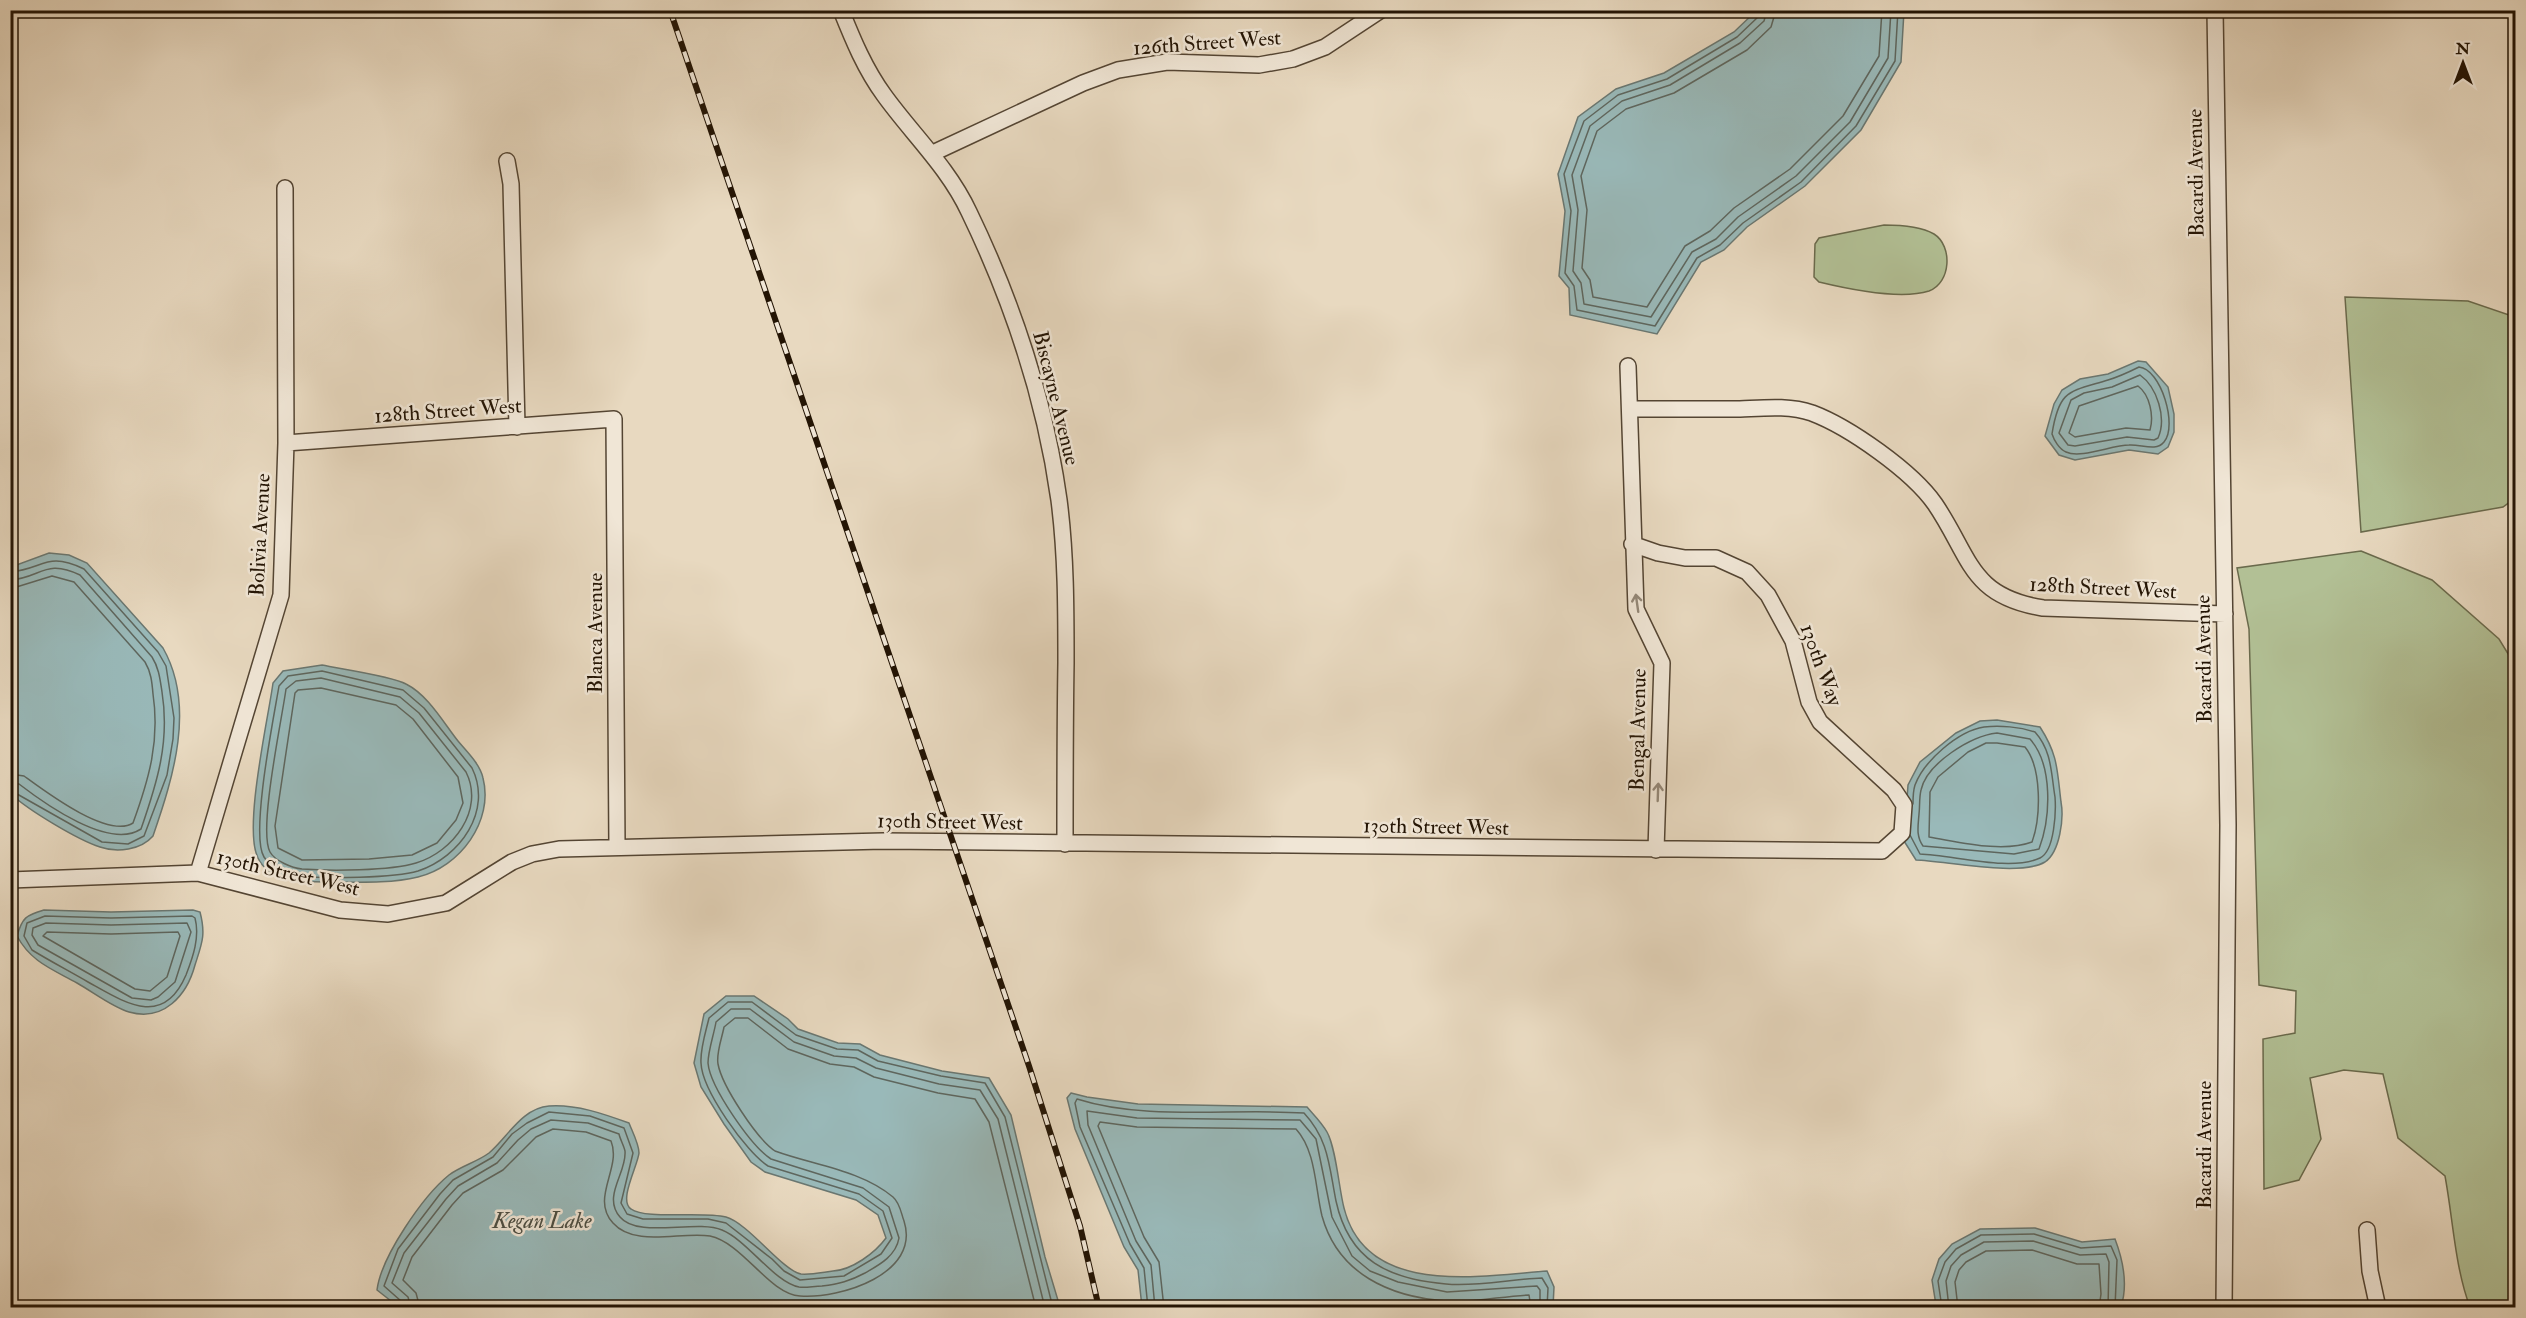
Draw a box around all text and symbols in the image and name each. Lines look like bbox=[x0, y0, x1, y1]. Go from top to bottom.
street label: 126th Street West bbox=[1132, 24, 1282, 62]
north arrow bbox=[2433, 33, 2493, 93]
text: N bbox=[2455, 39, 2471, 59]
street label: Bacardi Avenue bbox=[2181, 108, 2211, 237]
street label: Biscayne Avenue bbox=[1026, 328, 1086, 468]
street label: 128th Street West bbox=[373, 392, 523, 430]
street label: Bolivia Avenue bbox=[243, 473, 277, 597]
street label: 128th Street West bbox=[2029, 571, 2178, 605]
street label: Blanca Avenue bbox=[582, 572, 609, 693]
one-way arrow bbox=[1631, 593, 1642, 613]
street label: Bacardi Avenue bbox=[2189, 594, 2219, 723]
street label: 130th Way bbox=[1794, 620, 1849, 711]
street label: Bengal Avenue bbox=[1623, 668, 1653, 792]
one-way arrow bbox=[1652, 782, 1663, 802]
street label: 130th Street West bbox=[877, 807, 1023, 837]
street label: 130th Street West bbox=[1363, 812, 1509, 842]
street label: 130th Street West bbox=[214, 843, 362, 903]
street label: Bacardi Avenue bbox=[2191, 1081, 2218, 1209]
water label: Kegan Lake bbox=[491, 1207, 592, 1235]

